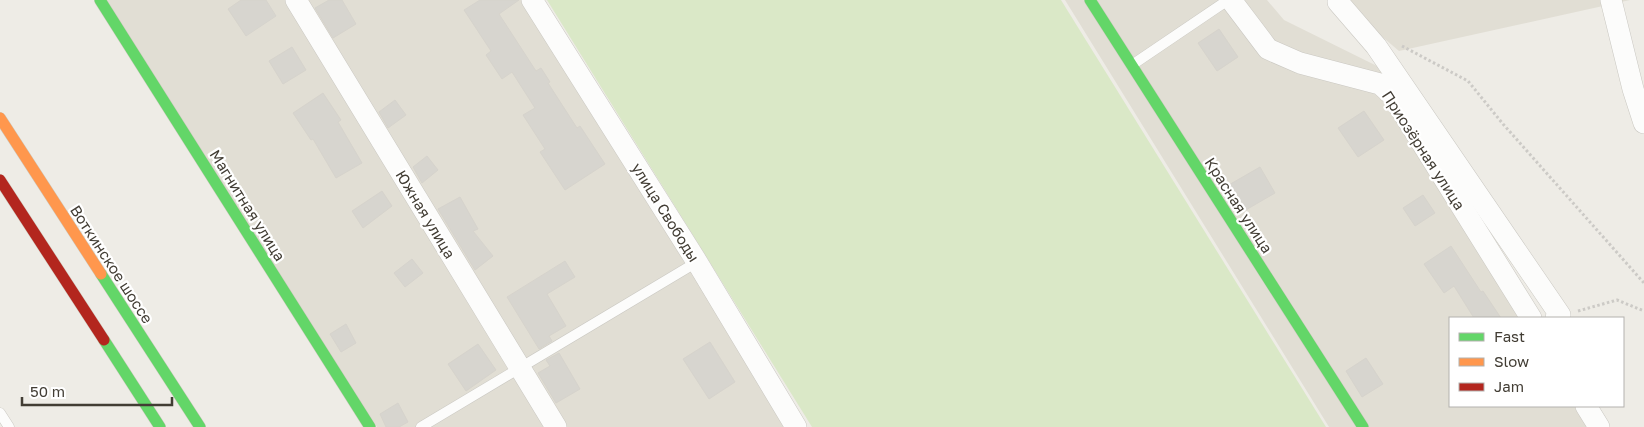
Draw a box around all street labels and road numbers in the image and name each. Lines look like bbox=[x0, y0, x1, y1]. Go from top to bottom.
street label: Приозёрная улица bbox=[1379, 87, 1469, 213]
street label: Магнитная улица bbox=[207, 146, 289, 264]
street label: Красная улица bbox=[1201, 154, 1277, 256]
street label: улица Свободы bbox=[628, 159, 704, 265]
street label: Южная улица bbox=[393, 167, 459, 261]
street label: Воткинское шоссе bbox=[67, 202, 157, 327]

